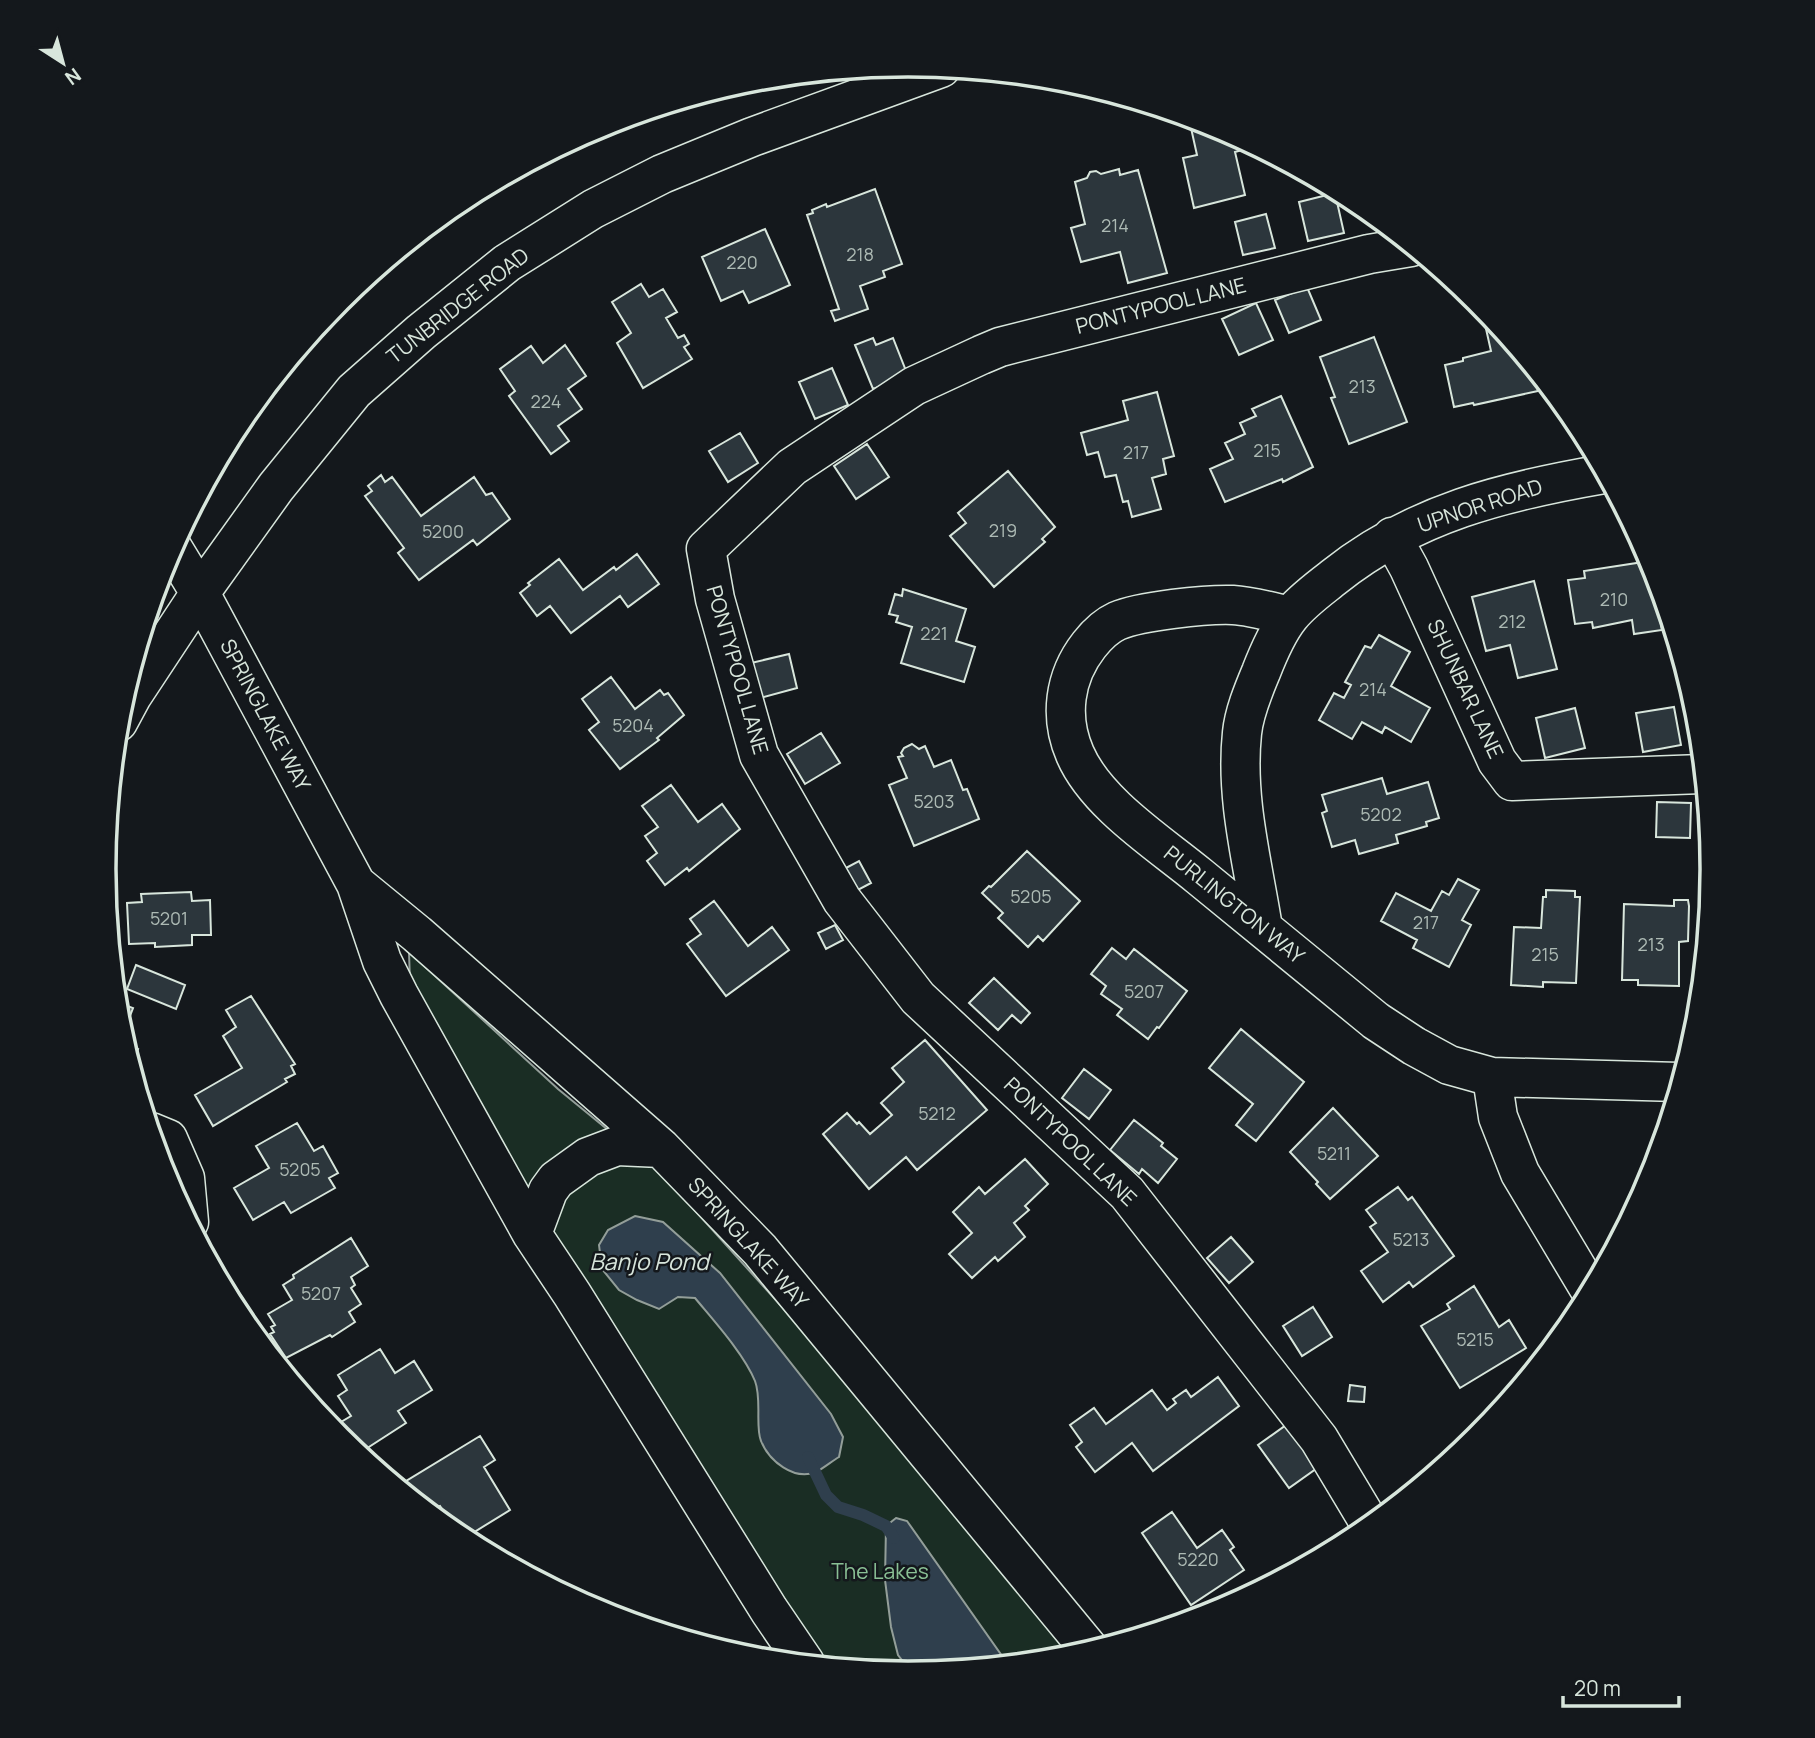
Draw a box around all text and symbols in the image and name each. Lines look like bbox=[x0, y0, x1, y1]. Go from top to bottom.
north arrow bbox=[28, 28, 98, 98]
text: N bbox=[60, 62, 86, 91]
house number: 214 bbox=[1101, 213, 1129, 237]
street label: TUNBRIDGE ROAD bbox=[381, 241, 534, 370]
house number: 218 bbox=[846, 242, 874, 266]
house number: 220 bbox=[726, 250, 758, 274]
street label: PONTYPOOL LANE bbox=[1073, 270, 1249, 340]
house number: 213 bbox=[1348, 374, 1376, 398]
house number: 224 bbox=[531, 389, 561, 413]
house number: 215 bbox=[1253, 438, 1281, 462]
house number: 217 bbox=[1123, 440, 1149, 464]
street label: UPNOR ROAD bbox=[1414, 472, 1546, 538]
house number: 219 bbox=[989, 518, 1017, 542]
house number: 5200 bbox=[422, 519, 464, 543]
street label: PONTYPOOL LANE bbox=[700, 582, 775, 757]
house number: 210 bbox=[1600, 587, 1628, 611]
house number: 212 bbox=[1498, 609, 1526, 633]
street label: SHUNBAR LANE bbox=[1421, 614, 1510, 763]
house number: 221 bbox=[920, 621, 948, 645]
street label: SPRINGLAKE WAY bbox=[214, 634, 318, 795]
house number: 214 bbox=[1359, 677, 1387, 701]
house number: 5204 bbox=[612, 713, 654, 737]
house number: 5203 bbox=[913, 789, 955, 813]
house number: 5202 bbox=[1360, 802, 1402, 826]
street label: PURLINGTON WAY bbox=[1158, 839, 1311, 970]
house number: 5205 bbox=[1010, 884, 1052, 908]
house number: 5201 bbox=[150, 906, 188, 930]
house number: 217 bbox=[1413, 910, 1439, 934]
house number: 213 bbox=[1637, 932, 1665, 956]
house number: 215 bbox=[1531, 942, 1559, 966]
house number: 5207 bbox=[1124, 979, 1164, 1003]
street label: PONTYPOOL LANE bbox=[998, 1071, 1143, 1212]
house number: 5212 bbox=[918, 1101, 956, 1125]
house number: 5211 bbox=[1317, 1141, 1351, 1165]
house number: 5205 bbox=[279, 1157, 321, 1181]
street label: SPRINGLAKE WAY bbox=[682, 1171, 815, 1314]
house number: 5213 bbox=[1392, 1227, 1430, 1251]
water label: Banjo Pond bbox=[589, 1245, 712, 1277]
house number: 5207 bbox=[301, 1281, 341, 1305]
house number: 5215 bbox=[1456, 1327, 1494, 1351]
house number: 5220 bbox=[1177, 1547, 1219, 1571]
park label: The Lakes bbox=[831, 1557, 929, 1585]
scale bar bbox=[1563, 1664, 1678, 1708]
text: 20 m bbox=[1574, 1674, 1621, 1702]

